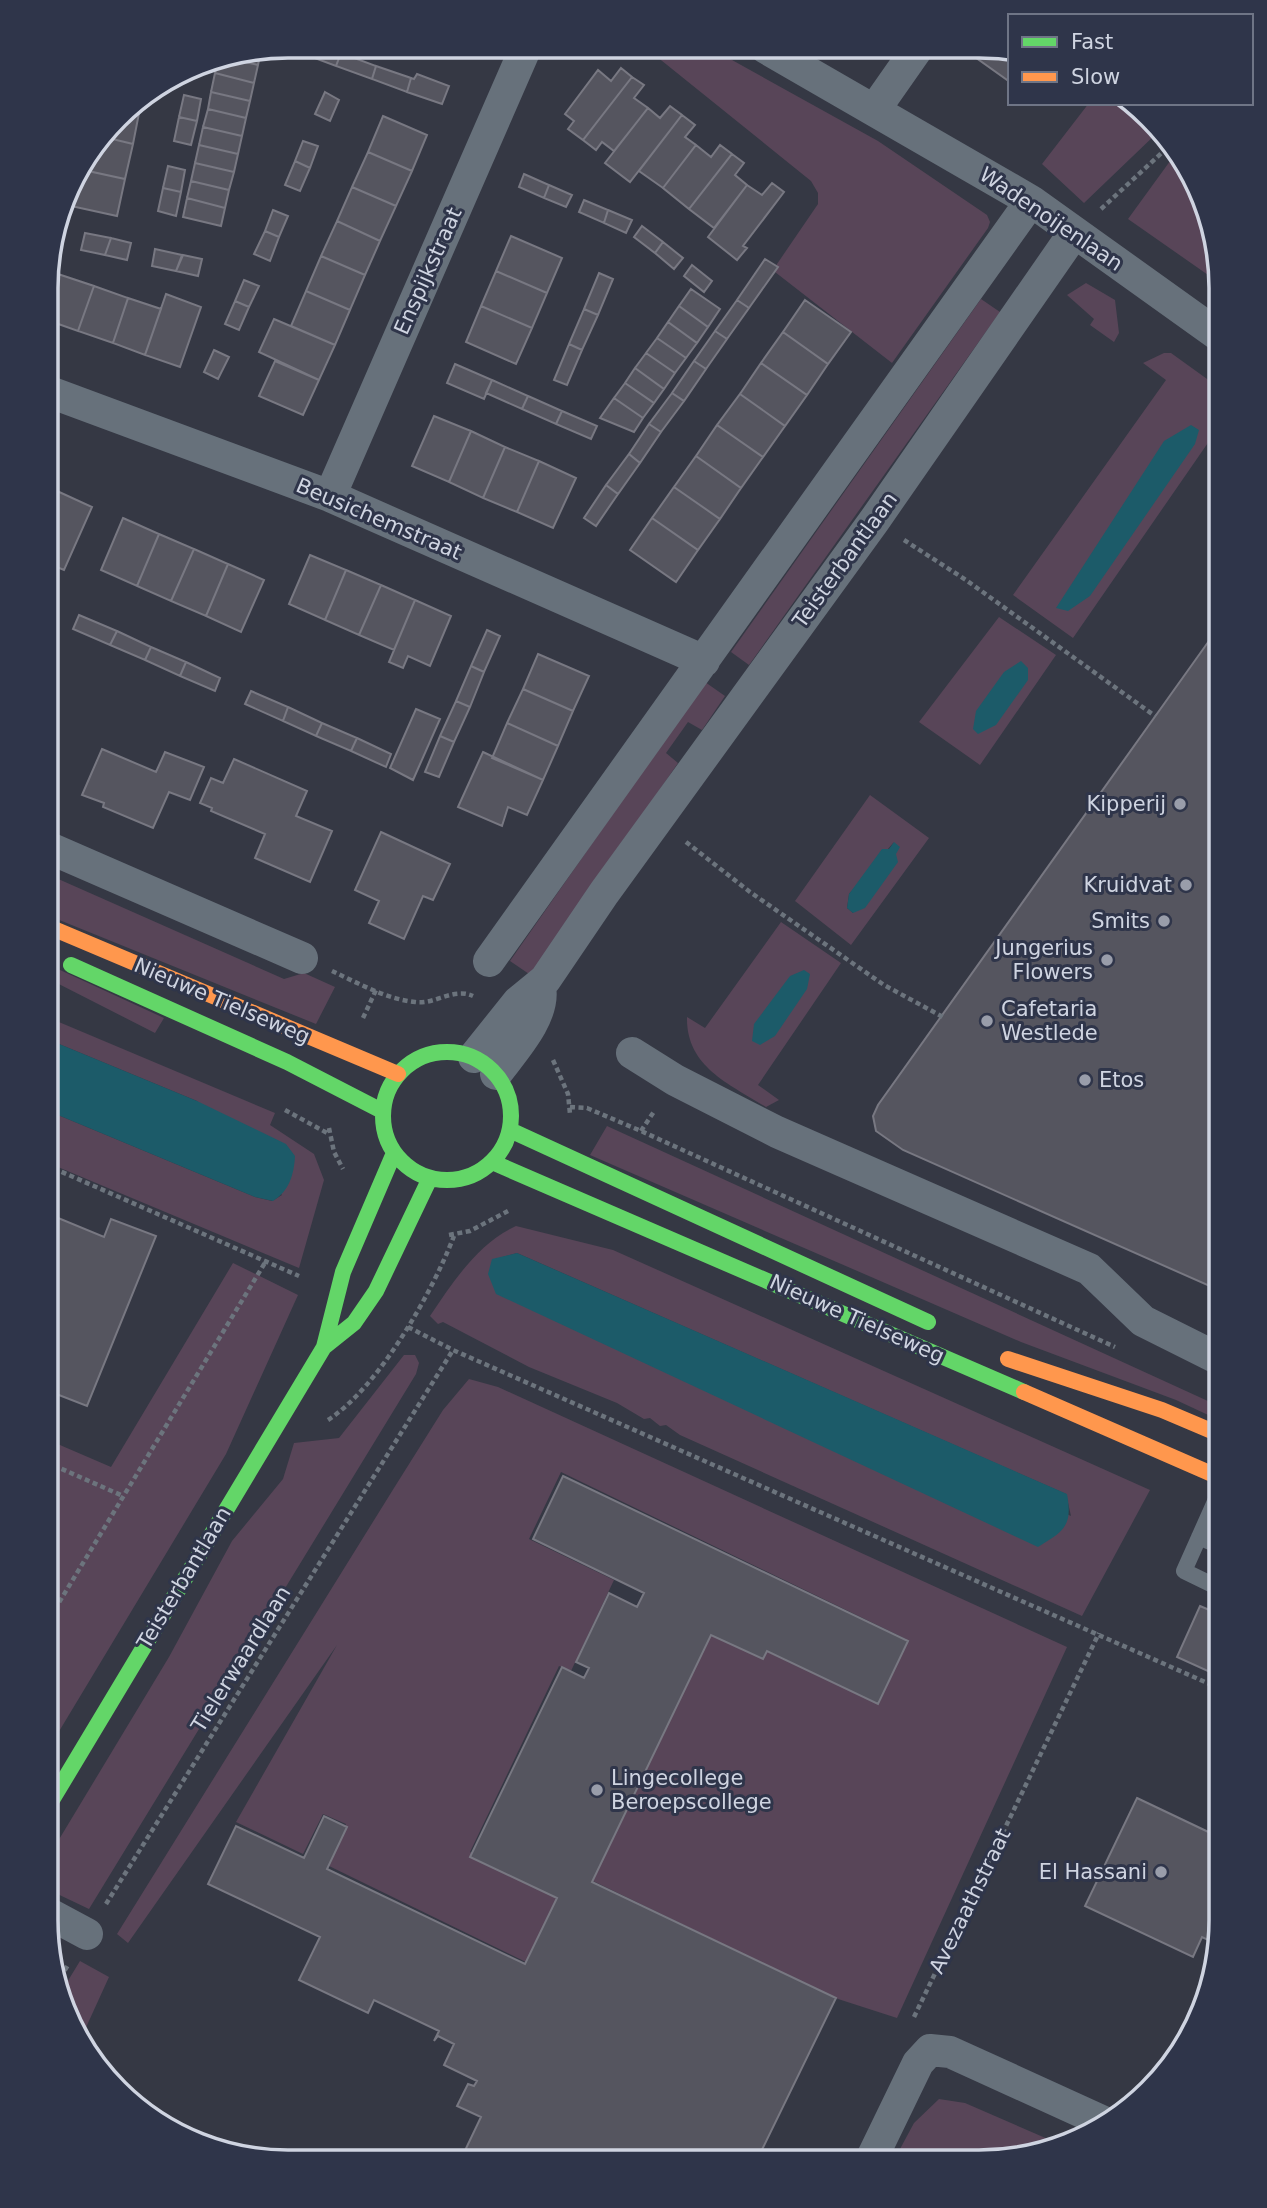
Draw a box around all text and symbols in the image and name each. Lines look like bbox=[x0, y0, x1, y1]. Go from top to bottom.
legend bbox=[1008, 14, 1253, 105]
text: Fast bbox=[1071, 30, 1113, 54]
text: Slow bbox=[1071, 65, 1120, 89]
street label: Wadenoijenlaan bbox=[975, 162, 1127, 276]
street label: Enspijkstraat bbox=[389, 204, 467, 338]
street label: Beusichemstraat bbox=[293, 473, 465, 565]
street label: Teisterbantlaan bbox=[787, 488, 902, 633]
place label: Kipperij bbox=[1087, 792, 1166, 816]
marker: Kipperij bbox=[1172, 796, 1188, 812]
place label: Kruidvat bbox=[1084, 873, 1172, 897]
marker: Kruidvat bbox=[1178, 877, 1194, 893]
place label: Smits bbox=[1091, 909, 1150, 933]
marker: Smits bbox=[1156, 913, 1172, 929]
place label: Jungerius Flowers bbox=[993, 936, 1093, 984]
marker: Jungerius Flowers bbox=[1099, 952, 1115, 968]
street label: Nieuwe Tielseweg bbox=[131, 953, 313, 1049]
place label: Cafetaria Westlede bbox=[1001, 997, 1098, 1045]
marker: Cafetaria Westlede bbox=[979, 1013, 995, 1029]
place label: Etos bbox=[1099, 1068, 1144, 1092]
marker: Etos bbox=[1077, 1072, 1093, 1088]
street label: Nieuwe Tielseweg bbox=[766, 1270, 948, 1368]
street label: Teisterbantlaan bbox=[132, 1503, 236, 1654]
street label: Tielerwaardlaan bbox=[186, 1582, 296, 1737]
place label: Lingecollege Beroepscollege bbox=[611, 1766, 772, 1814]
marker: Lingecollege Beroepscollege bbox=[589, 1782, 605, 1798]
street label: Avezaathstraat bbox=[924, 1824, 1016, 1978]
place label: El Hassani bbox=[1039, 1860, 1147, 1884]
marker: El Hassani bbox=[1153, 1864, 1169, 1880]

